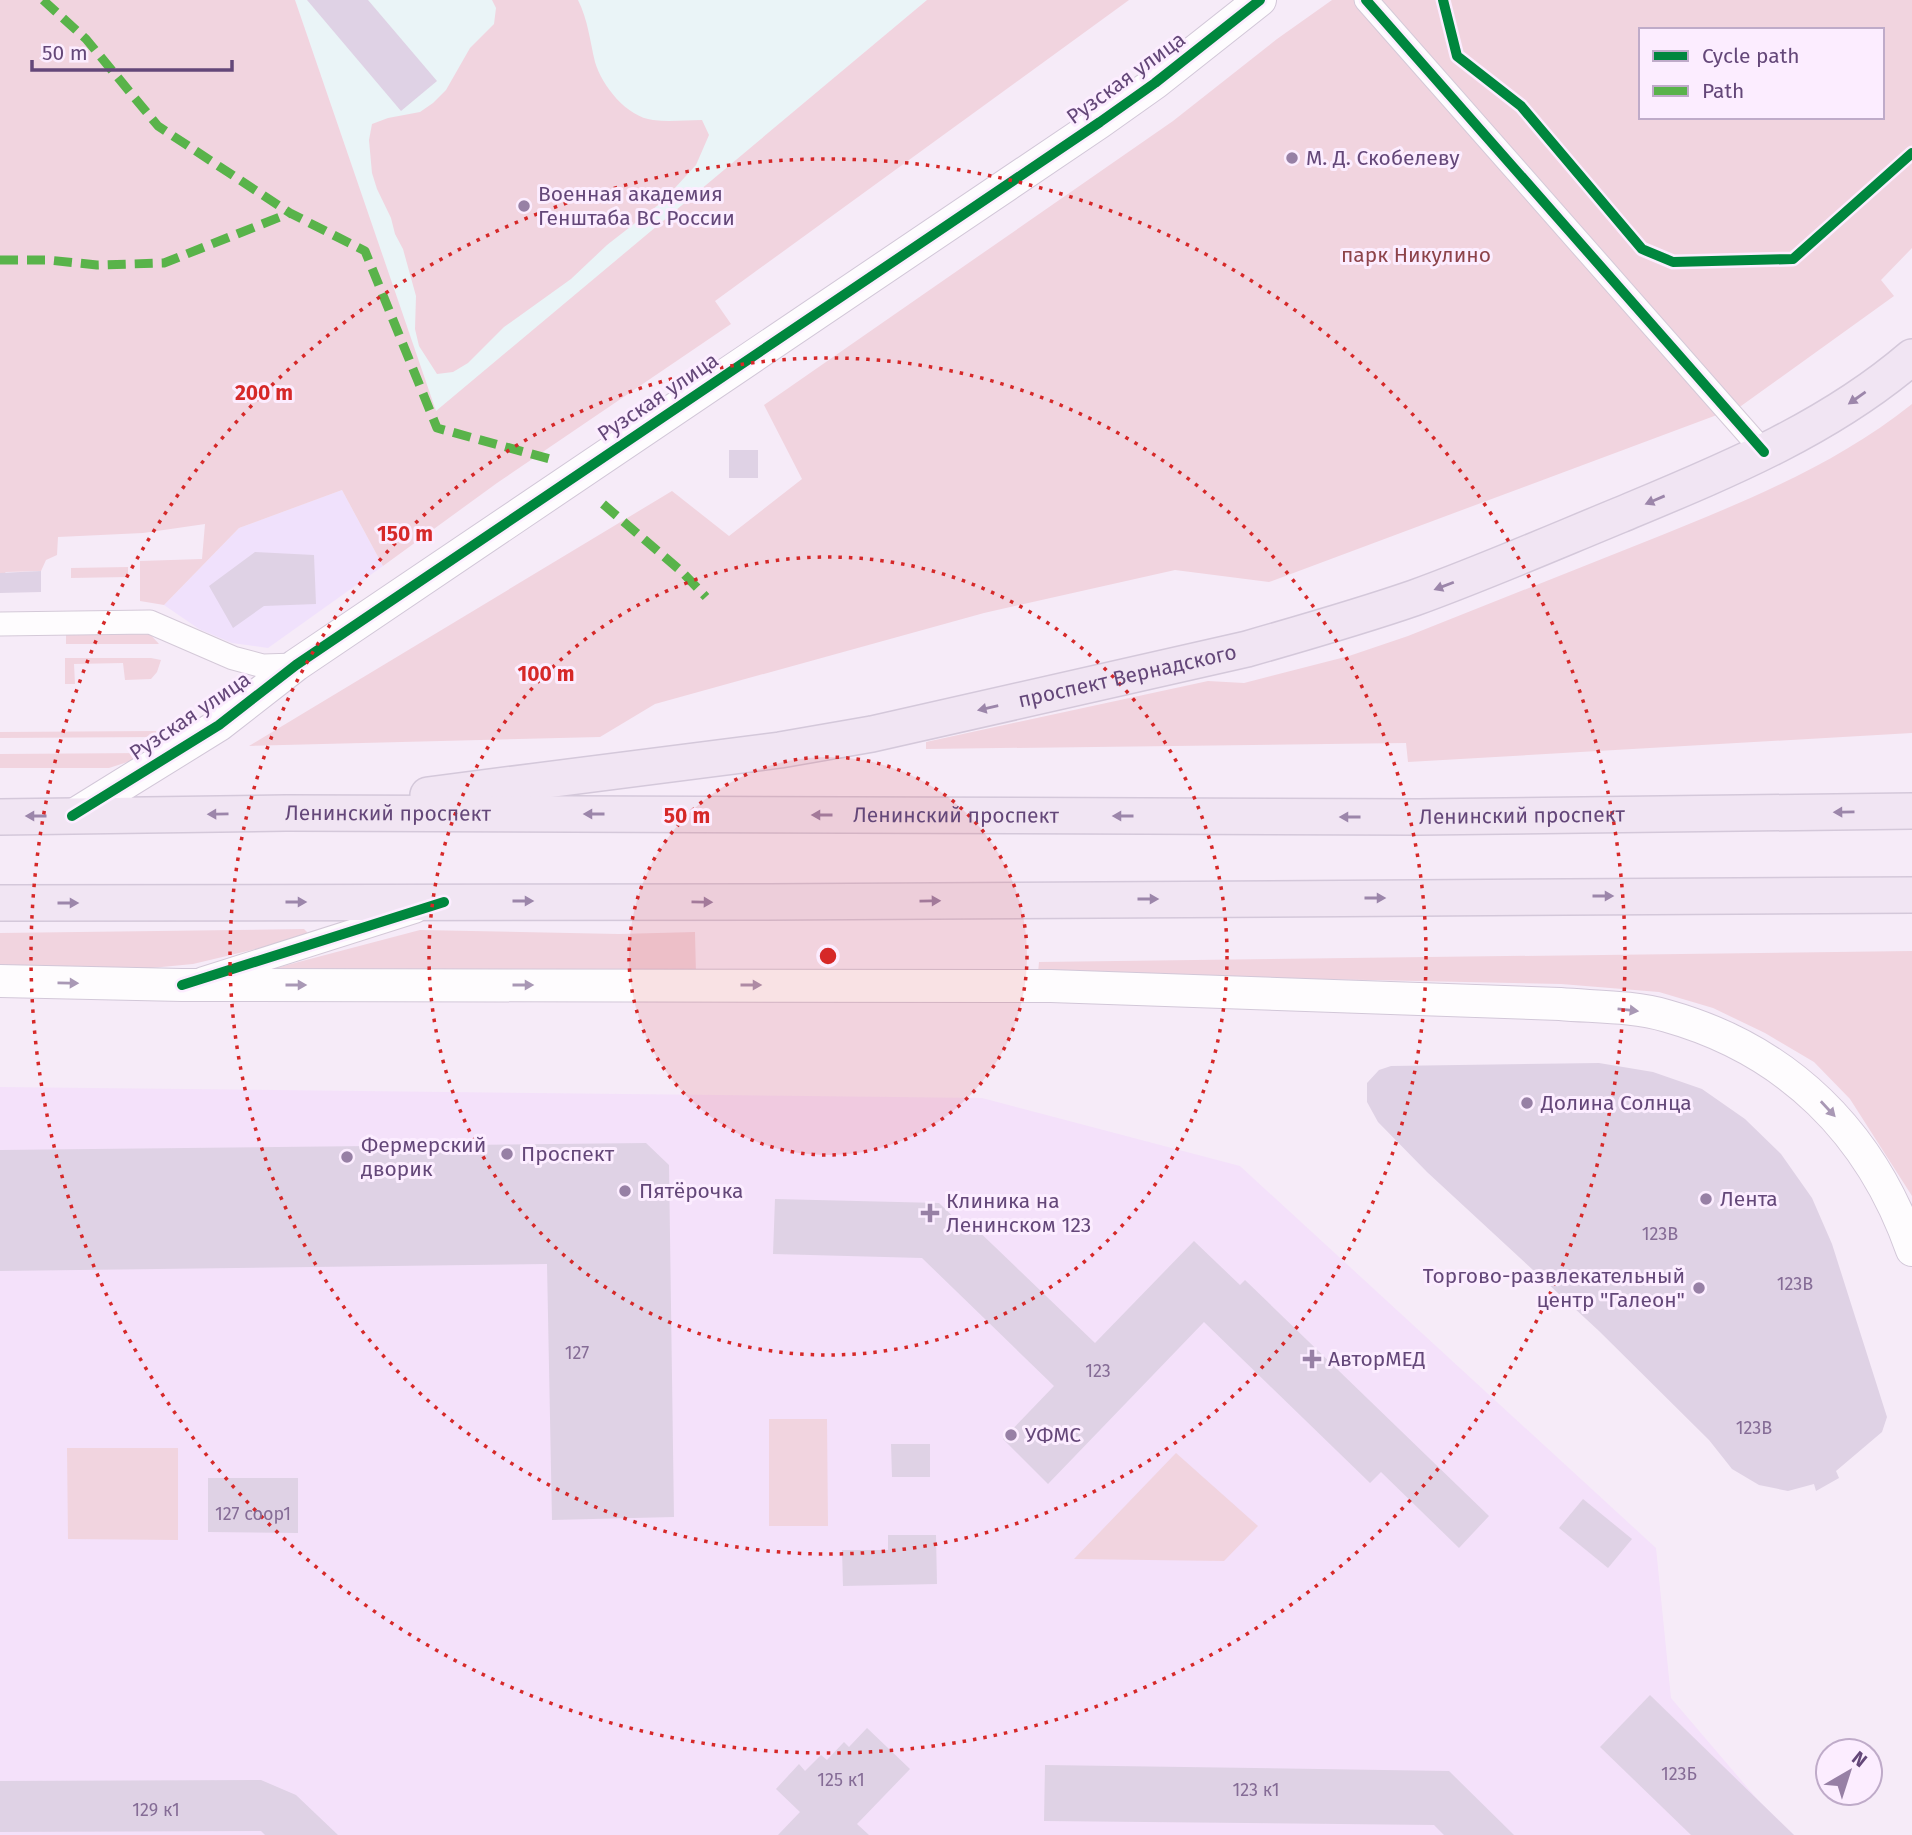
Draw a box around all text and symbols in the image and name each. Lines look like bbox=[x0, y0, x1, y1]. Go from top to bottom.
street label: Рузская улица bbox=[1062, 26, 1190, 130]
scale bar bbox=[32, 28, 231, 72]
legend bbox=[1639, 28, 1884, 119]
text: 50 m bbox=[42, 40, 88, 66]
text: Cycle path bbox=[1702, 43, 1800, 69]
text: Path bbox=[1702, 78, 1744, 104]
place label: М. Д. Скобелеву bbox=[1306, 145, 1460, 171]
marker: М. Д. Скобелеву bbox=[1284, 150, 1300, 166]
place label: Военная академия Генштаба ВС России bbox=[538, 181, 735, 231]
marker: Военная академия Генштаба ВС России bbox=[516, 198, 532, 214]
park label: парк Никулино bbox=[1341, 242, 1491, 268]
street label: Рузская улица bbox=[593, 347, 723, 447]
text: 200 m bbox=[235, 380, 293, 406]
one-way arrow bbox=[1848, 391, 1866, 405]
one-way arrow bbox=[1644, 495, 1665, 506]
text: 150 m bbox=[377, 521, 433, 547]
one-way arrow bbox=[1434, 580, 1455, 591]
street label: проспект Вернадского bbox=[1016, 639, 1239, 713]
text: 100 m bbox=[517, 661, 575, 687]
street label: Рузская улица bbox=[125, 666, 255, 766]
one-way arrow bbox=[977, 702, 999, 713]
street label: Ленинский проспект bbox=[285, 800, 492, 827]
street label: Ленинский проспект bbox=[1419, 801, 1626, 830]
street label: Ленинский проспект bbox=[853, 802, 1060, 829]
text: 50 m bbox=[664, 803, 710, 829]
one-way arrow bbox=[1833, 806, 1855, 818]
one-way arrow bbox=[206, 808, 228, 820]
one-way arrow bbox=[583, 808, 605, 820]
one-way arrow bbox=[811, 809, 833, 821]
one-way arrow bbox=[25, 810, 47, 822]
one-way arrow bbox=[1112, 810, 1134, 822]
one-way arrow bbox=[1339, 811, 1361, 823]
one-way arrow bbox=[1592, 890, 1614, 902]
one-way arrow bbox=[1364, 892, 1386, 903]
one-way arrow bbox=[1137, 893, 1159, 905]
one-way arrow bbox=[512, 895, 534, 907]
one-way arrow bbox=[919, 895, 941, 906]
one-way arrow bbox=[285, 896, 307, 908]
one-way arrow bbox=[692, 896, 714, 908]
one-way arrow bbox=[57, 897, 79, 909]
centre of rings bbox=[816, 944, 840, 968]
one-way arrow bbox=[57, 977, 79, 988]
one-way arrow bbox=[285, 979, 307, 991]
one-way arrow bbox=[512, 979, 534, 991]
one-way arrow bbox=[740, 979, 762, 991]
one-way arrow bbox=[1617, 1004, 1639, 1015]
place label: Долина Солнца bbox=[1540, 1090, 1692, 1116]
marker: Долина Солнца bbox=[1519, 1095, 1535, 1111]
one-way arrow bbox=[1819, 1100, 1835, 1117]
place label: Фермерский дворик bbox=[361, 1132, 486, 1182]
place label: Проспект bbox=[521, 1141, 615, 1167]
marker: Проспект bbox=[499, 1146, 515, 1162]
marker: Фермерский дворик bbox=[339, 1149, 355, 1165]
place label: Пятёрочка bbox=[639, 1178, 743, 1204]
marker: Пятёрочка bbox=[617, 1183, 633, 1199]
place label: Лента bbox=[1720, 1186, 1778, 1212]
place label: Клиника на Ленинском 123 bbox=[946, 1188, 1091, 1238]
marker: Лента bbox=[1698, 1191, 1714, 1207]
marker: Клиника на Ленинском 123 bbox=[920, 1203, 940, 1223]
house number: 123В bbox=[1642, 1223, 1678, 1245]
place label: Торгово-развлекательный центр "Галеон" bbox=[1423, 1263, 1685, 1313]
house number: 123В bbox=[1777, 1273, 1813, 1295]
marker: Торгово-развлекательный центр "Галеон" bbox=[1691, 1280, 1707, 1296]
house number: 127 bbox=[565, 1342, 589, 1364]
place label: АвторМЕД bbox=[1328, 1346, 1426, 1372]
marker: АвторМЕД bbox=[1302, 1349, 1322, 1369]
house number: 123 bbox=[1085, 1360, 1111, 1382]
house number: 123В bbox=[1736, 1417, 1772, 1439]
place label: УФМС bbox=[1025, 1422, 1081, 1448]
marker: УФМС bbox=[1003, 1427, 1019, 1443]
house number: 127 соор1 bbox=[215, 1503, 291, 1525]
north arrow bbox=[1814, 1737, 1884, 1807]
text: N bbox=[1847, 1746, 1872, 1772]
house number: 123Б bbox=[1661, 1763, 1697, 1785]
house number: 125 к1 bbox=[817, 1769, 865, 1791]
house number: 123 к1 bbox=[1232, 1779, 1280, 1801]
house number: 129 к1 bbox=[132, 1799, 180, 1821]

